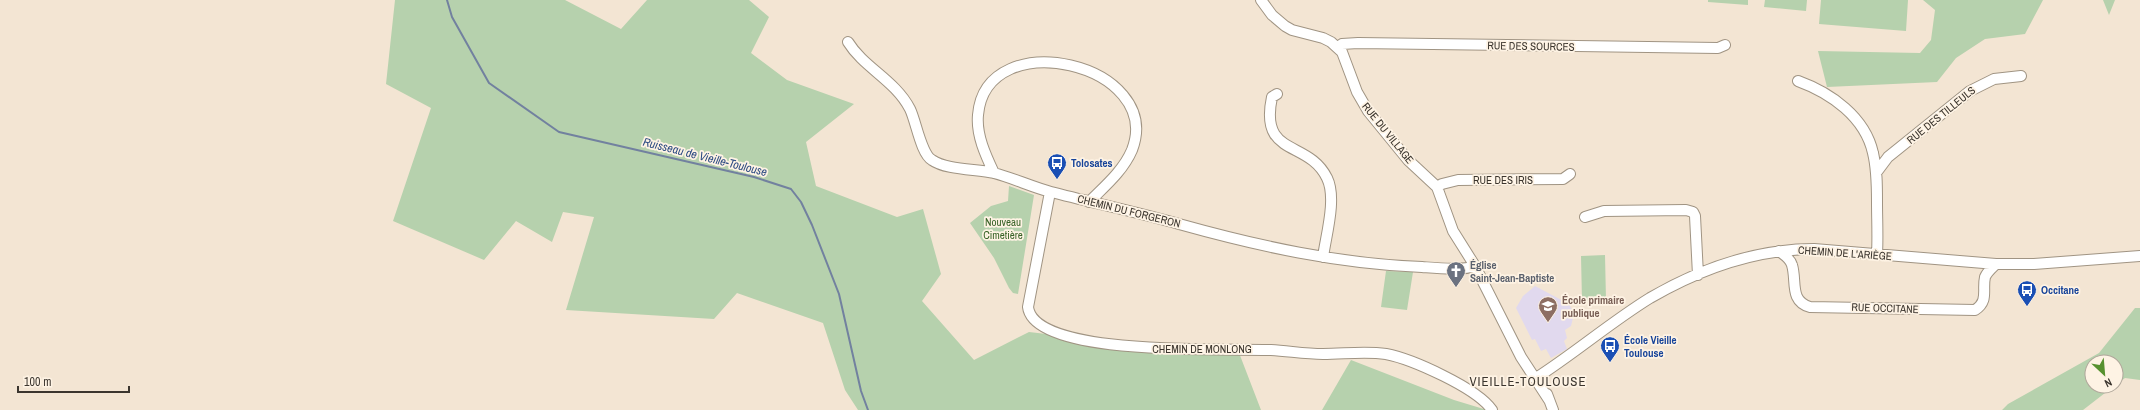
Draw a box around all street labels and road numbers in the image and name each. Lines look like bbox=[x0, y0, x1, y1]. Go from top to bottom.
street label: RUE DES SOURCES bbox=[1487, 38, 1575, 54]
street label: RUE DES TILLEULS bbox=[1904, 83, 1978, 147]
street label: RUE DU VILLAGE bbox=[1359, 100, 1417, 166]
street label: RUE DES IRIS bbox=[1473, 173, 1533, 187]
street label: CHEMIN DU FORGERON bbox=[1076, 191, 1182, 231]
street label: CHEMIN DE L'ARIÈGE bbox=[1798, 243, 1892, 263]
street label: RUE OCCITANE bbox=[1851, 300, 1919, 316]
street label: CHEMIN DE MONLONG bbox=[1152, 342, 1252, 356]

